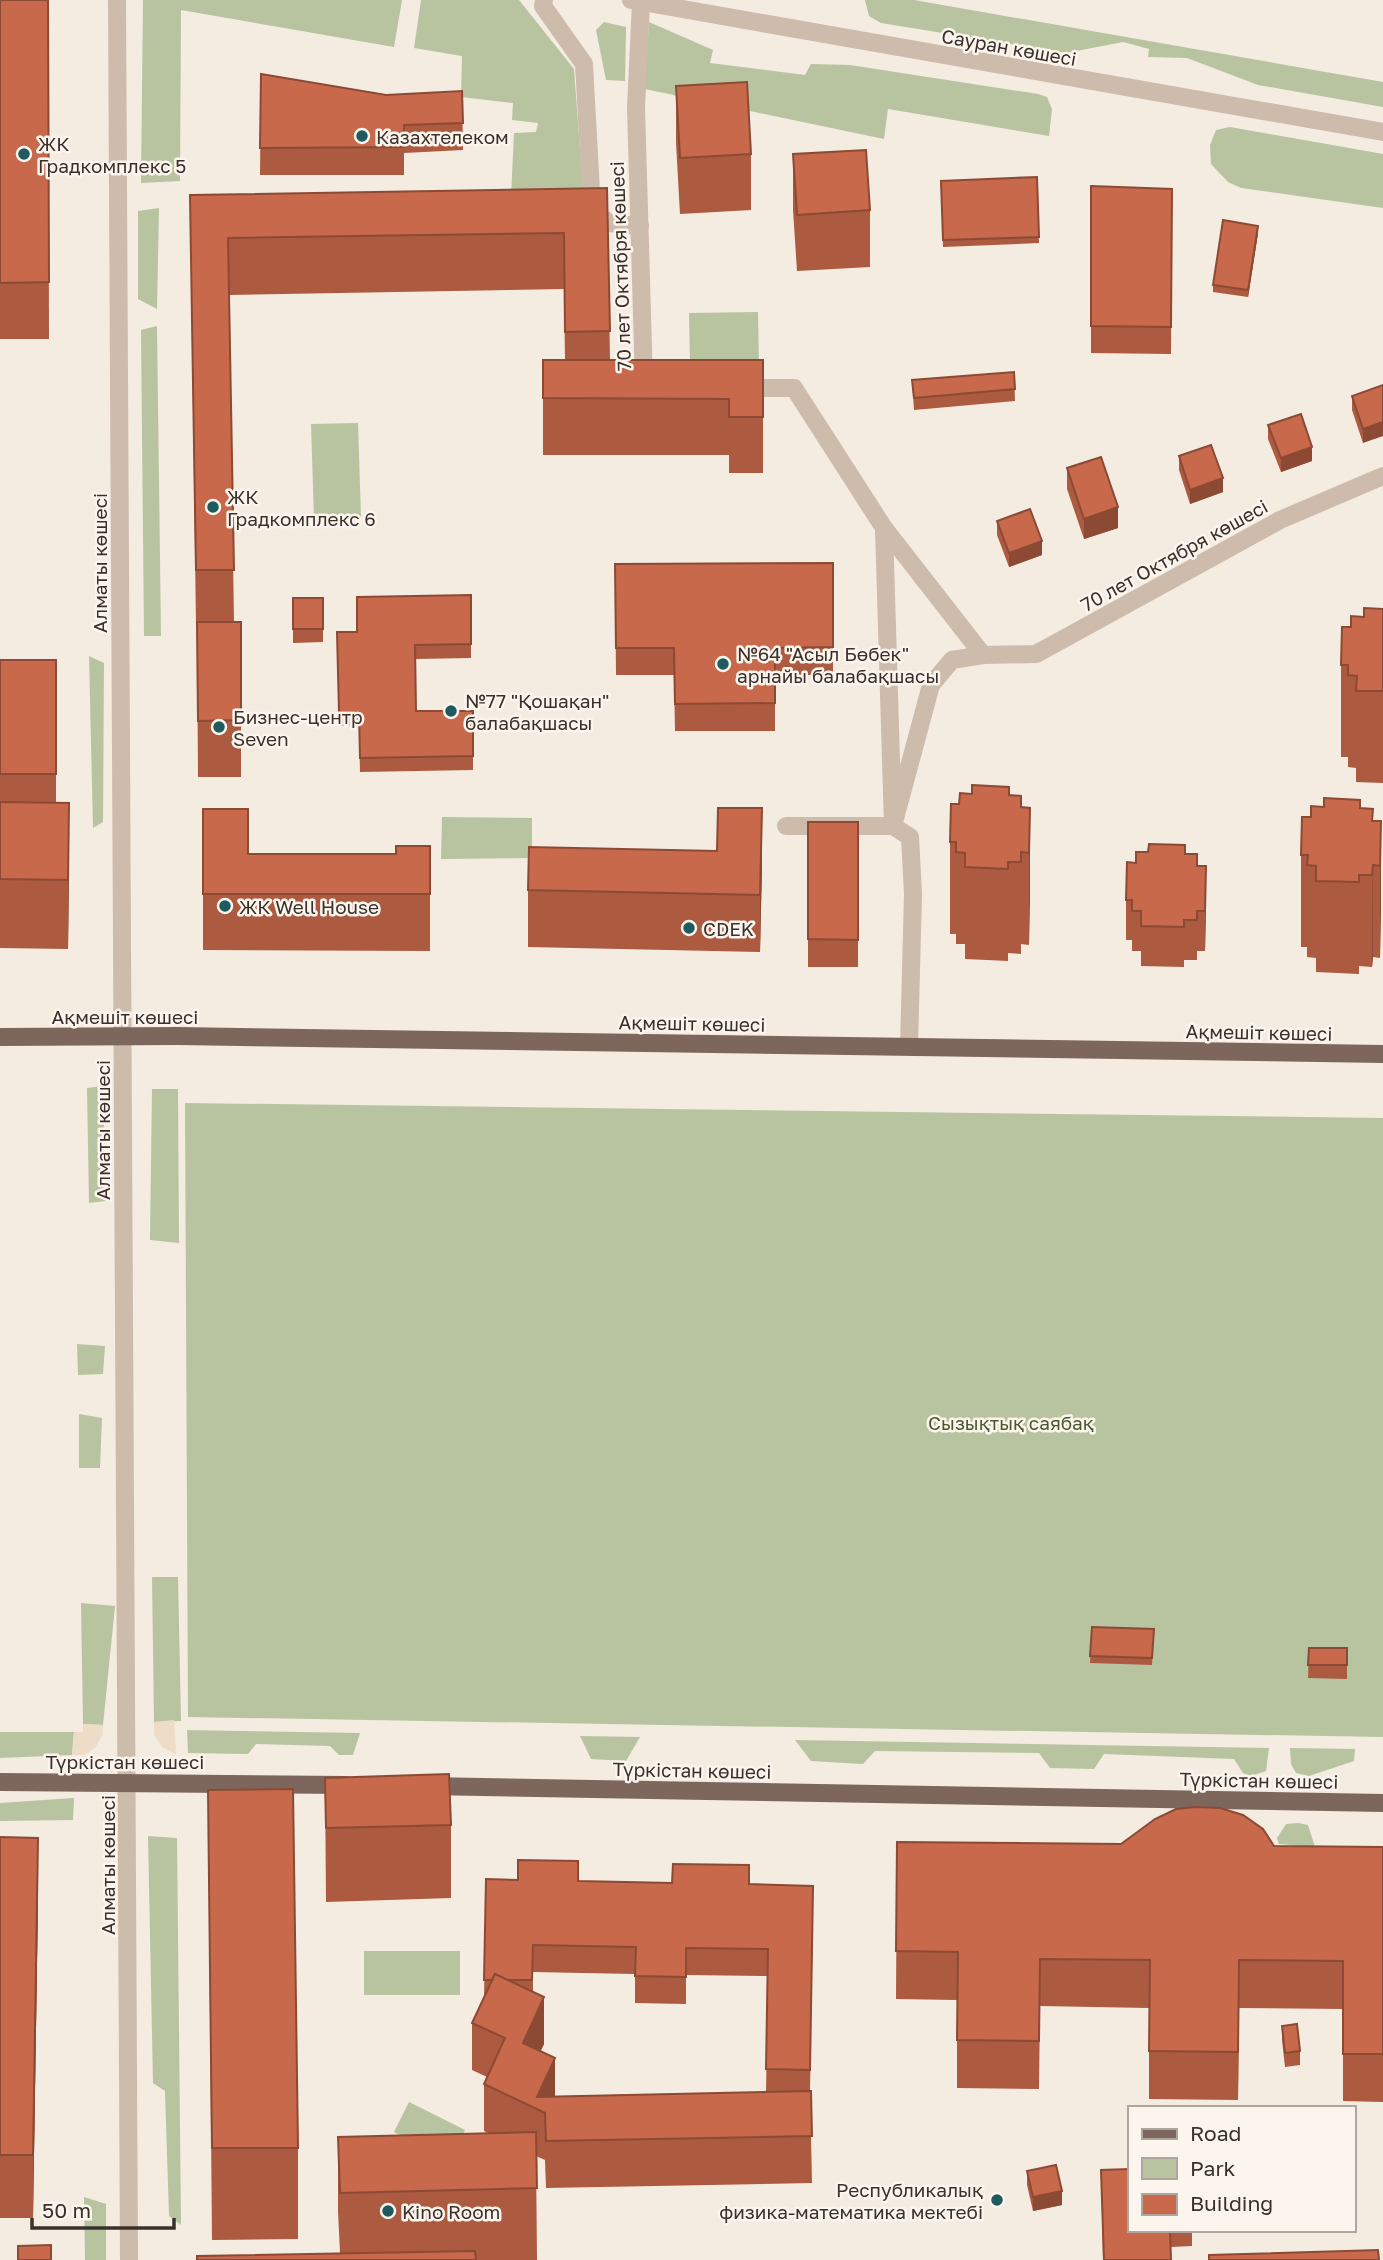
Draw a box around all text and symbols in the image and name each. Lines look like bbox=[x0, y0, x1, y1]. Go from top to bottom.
street label: Сауран көшесі bbox=[940, 24, 1078, 70]
place label: Казахтелеком bbox=[376, 125, 509, 148]
marker: Казахтелеком bbox=[354, 128, 370, 144]
place label: ЖК Градкомплекс 5 bbox=[38, 132, 186, 177]
marker: ЖК Градкомплекс 5 bbox=[16, 146, 32, 162]
street label: 70 лет Октября көшесі bbox=[605, 161, 635, 371]
place label: ЖК Градкомплекс 6 bbox=[227, 485, 376, 530]
street label: Алматы көшесі bbox=[88, 493, 111, 633]
street label: 70 лет Октября көшесі bbox=[1077, 494, 1271, 616]
marker: ЖК Градкомплекс 6 bbox=[205, 499, 221, 515]
place label: №64 "Асыл Бөбек" арнайы балабақшасы bbox=[737, 642, 939, 687]
marker: №64 "Асыл Бөбек" арнайы балабақшасы bbox=[715, 656, 731, 672]
place label: №77 "Қошақан" балабақшасы bbox=[465, 689, 609, 734]
marker: №77 "Қошақан" балабақшасы bbox=[443, 703, 459, 719]
place label: Бизнес-центр Seven bbox=[233, 705, 363, 750]
marker: Бизнес-центр Seven bbox=[211, 719, 227, 735]
place label: ЖК Well House bbox=[239, 895, 379, 918]
marker: ЖК Well House bbox=[217, 898, 233, 914]
place label: CDEK bbox=[703, 917, 754, 940]
marker: CDEK bbox=[681, 920, 697, 936]
street label: Ақмешіт көшесі bbox=[52, 1005, 198, 1028]
street label: Ақмешіт көшесі bbox=[618, 1010, 766, 1036]
street label: Ақмешіт көшесі bbox=[1185, 1019, 1333, 1045]
street label: Алматы көшесі bbox=[91, 1060, 114, 1200]
park label: Сызықтық саябақ bbox=[928, 1411, 1094, 1434]
street label: Түркістан көшесі bbox=[46, 1750, 204, 1773]
street label: Түркістан көшесі bbox=[612, 1757, 772, 1783]
street label: Түркістан көшесі bbox=[1179, 1767, 1339, 1793]
street label: Алматы көшесі bbox=[96, 1795, 119, 1935]
legend bbox=[1128, 2106, 1355, 2232]
text: Road bbox=[1190, 2120, 1241, 2146]
text: Park bbox=[1190, 2155, 1236, 2181]
place label: Республикалық физика-математика мектебі bbox=[719, 2178, 983, 2223]
scale bar bbox=[32, 2186, 173, 2230]
text: Building bbox=[1190, 2190, 1273, 2216]
marker: Республикалық физика-математика мектебі bbox=[989, 2192, 1005, 2208]
text: 50 m bbox=[42, 2197, 91, 2223]
place label: Kino Room bbox=[402, 2200, 500, 2223]
marker: Kino Room bbox=[380, 2203, 396, 2219]

